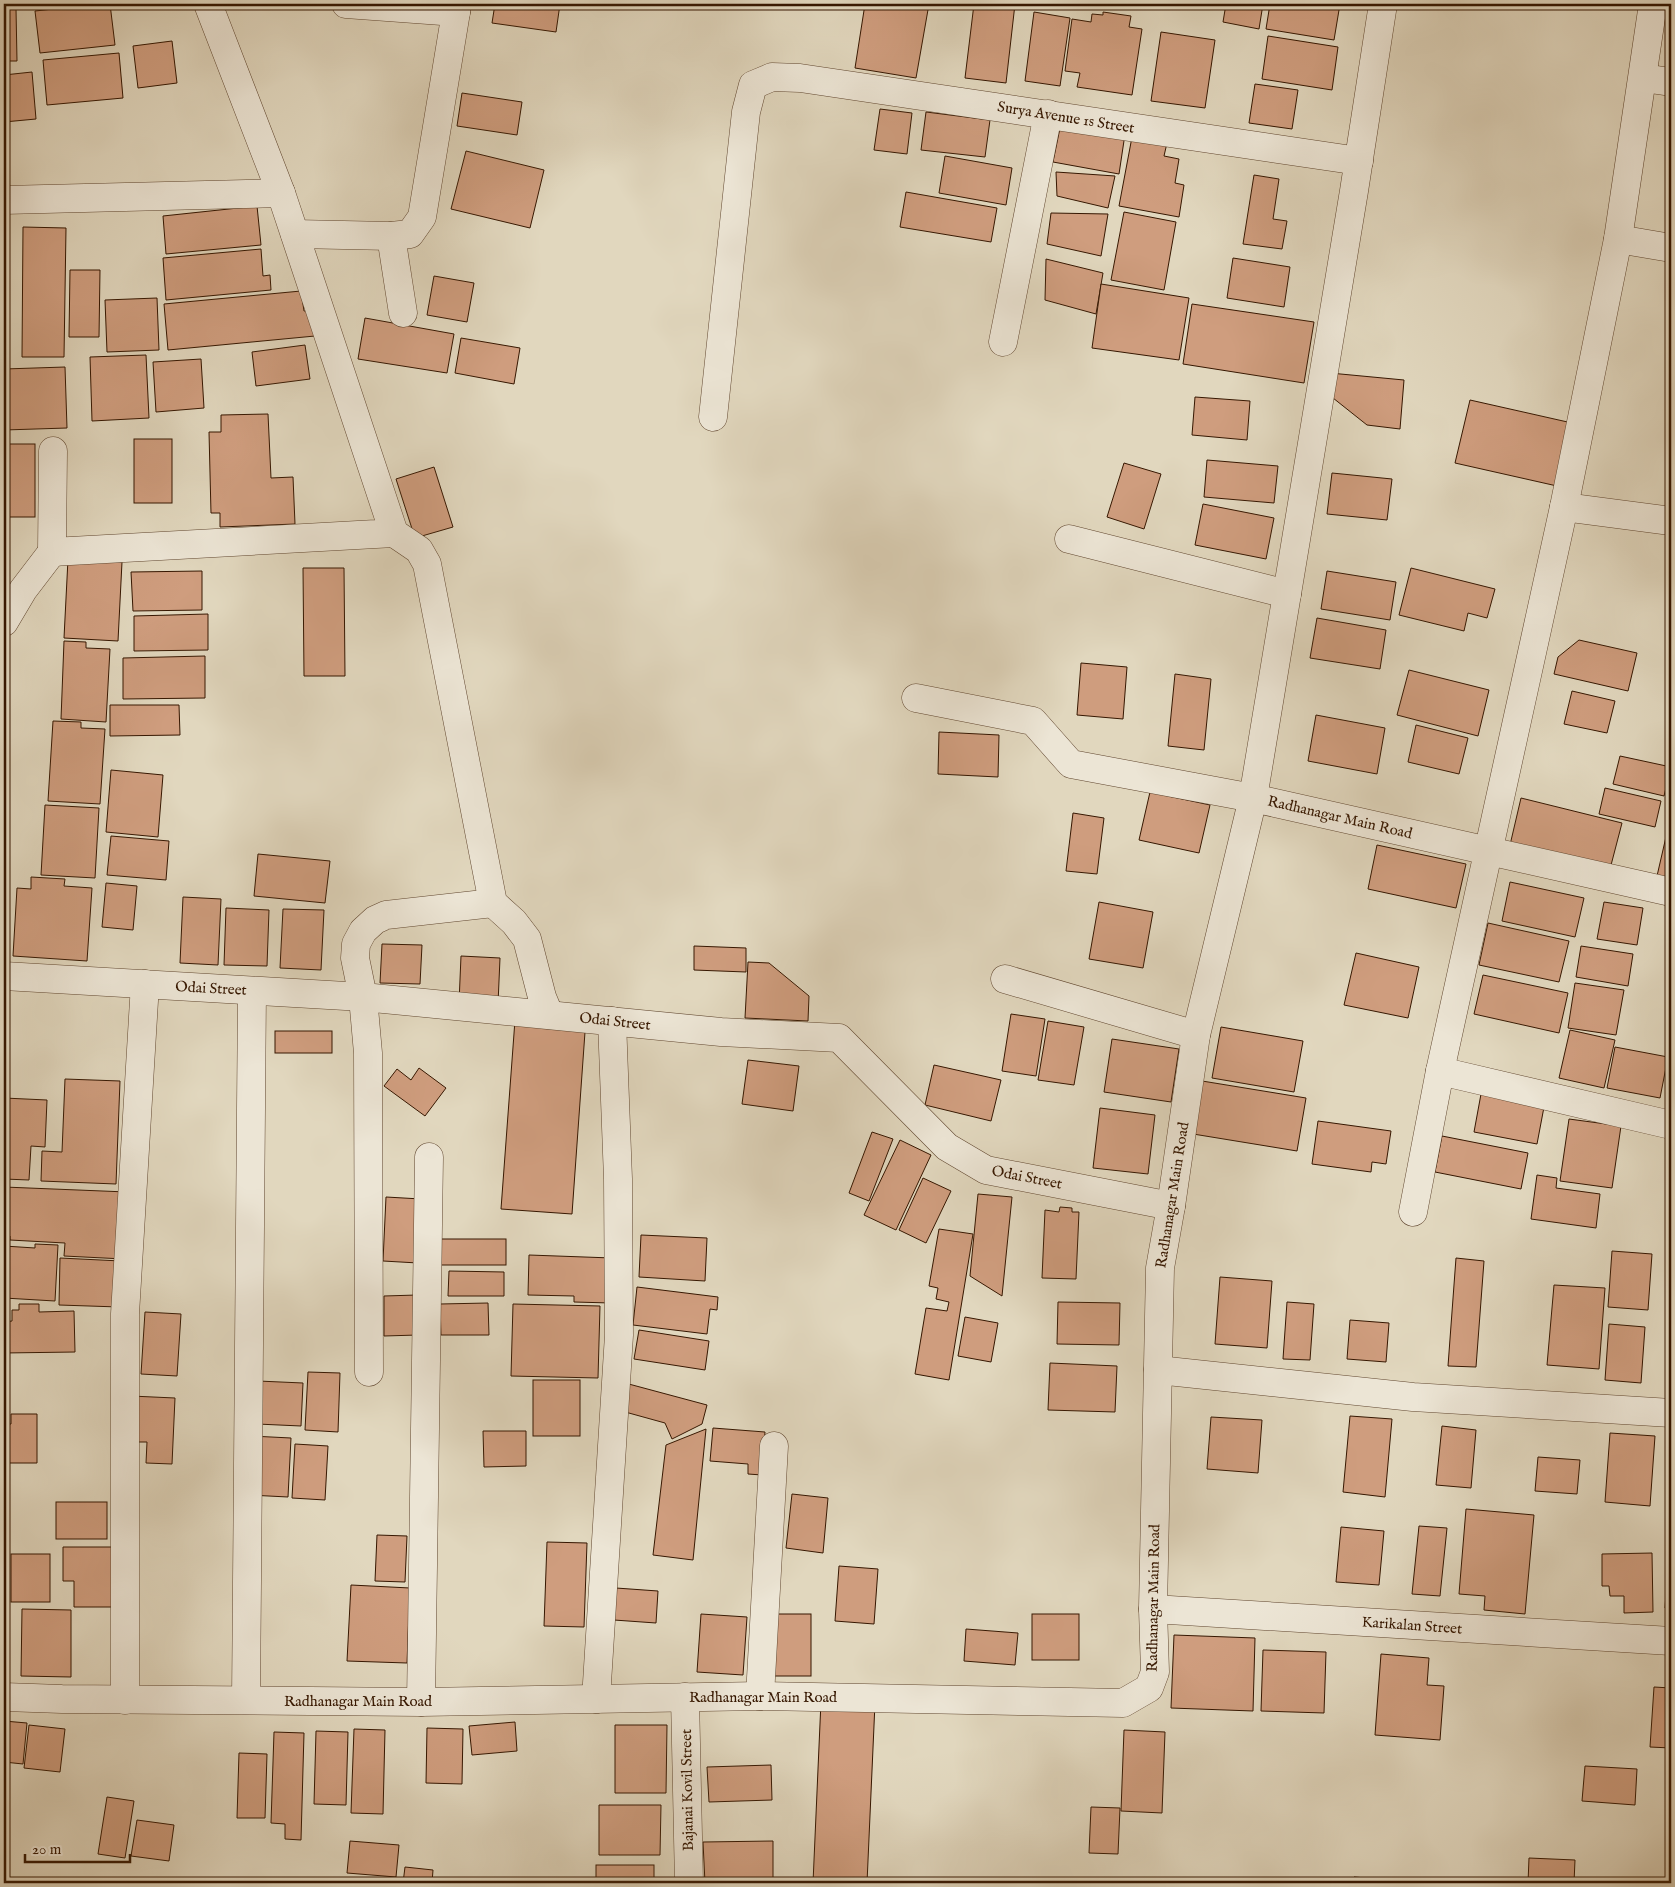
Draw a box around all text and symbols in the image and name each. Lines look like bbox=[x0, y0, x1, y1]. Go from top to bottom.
street label: Surya Avenue 1s Street bbox=[996, 97, 1136, 138]
street label: Radhanagar Main Road bbox=[1266, 792, 1415, 844]
street label: Odai Street bbox=[175, 977, 247, 1000]
street label: Odai Street bbox=[578, 1008, 651, 1035]
street label: Radhanagar Main Road bbox=[1152, 1120, 1194, 1270]
street label: Odai Street bbox=[990, 1161, 1064, 1194]
street label: Radhanagar Main Road bbox=[1143, 1523, 1164, 1672]
street label: Karikalan Street bbox=[1361, 1613, 1463, 1638]
street label: Radhanagar Main Road bbox=[689, 1688, 838, 1707]
street label: Radhanagar Main Road bbox=[284, 1692, 433, 1711]
street label: Bajanai Kovil Street bbox=[677, 1729, 698, 1851]
scale bar bbox=[25, 1832, 130, 1864]
text: 20 m bbox=[32, 1840, 62, 1859]

